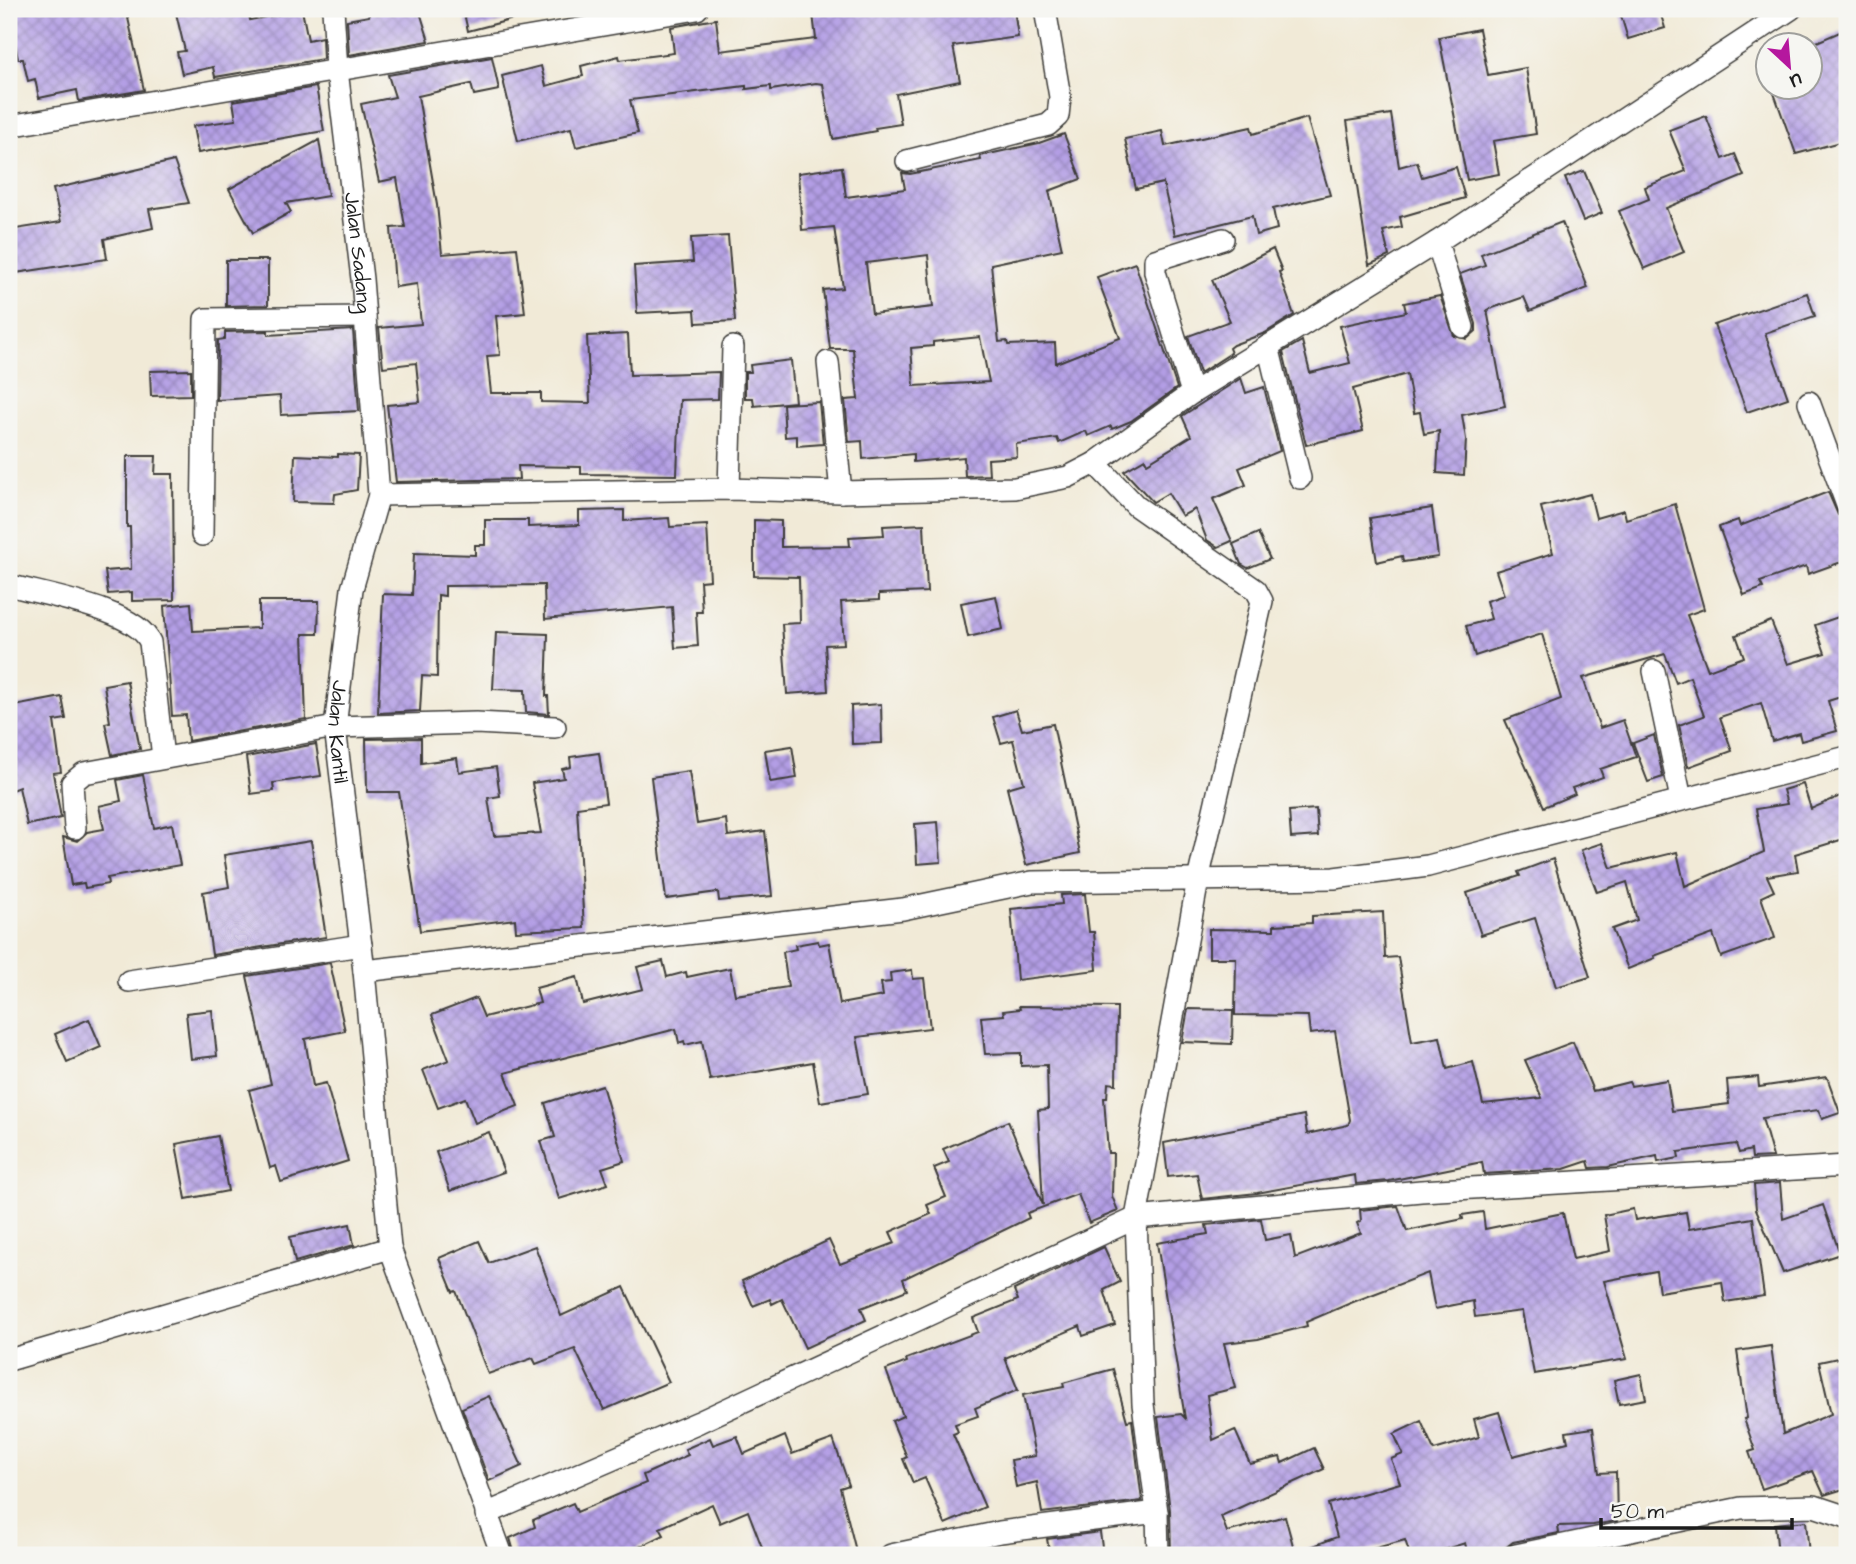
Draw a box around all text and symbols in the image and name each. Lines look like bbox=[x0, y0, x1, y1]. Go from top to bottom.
north arrow bbox=[1755, 32, 1825, 102]
text: U bbox=[1785, 65, 1807, 95]
street label: Jalan Sadang bbox=[337, 190, 379, 315]
street label: Jalan Kantil bbox=[321, 679, 356, 785]
scale bar bbox=[1601, 1487, 1791, 1531]
text: 50 m bbox=[1611, 1497, 1665, 1526]

